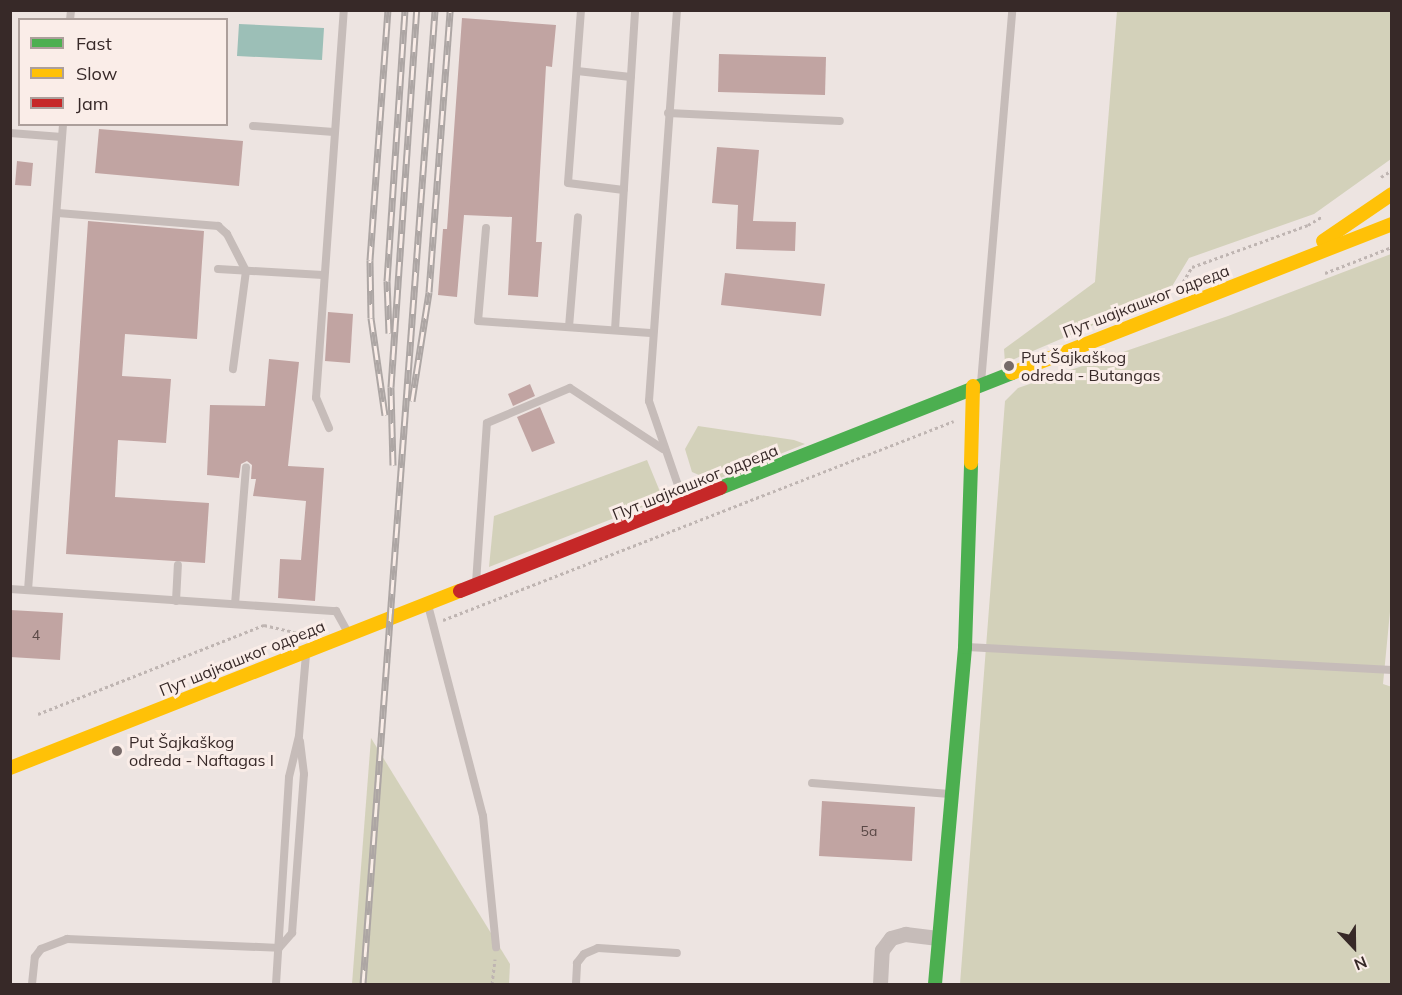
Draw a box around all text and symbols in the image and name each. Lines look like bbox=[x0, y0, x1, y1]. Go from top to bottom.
legend bbox=[18, 18, 228, 126]
text: Fast bbox=[76, 32, 112, 55]
text: Slow bbox=[76, 62, 117, 85]
text: Jam bbox=[76, 92, 109, 115]
street label: Пут шајкашког одреда bbox=[1060, 260, 1232, 342]
place label: Put Šajkaškog odreda - Butangas bbox=[1021, 347, 1160, 385]
marker: Put Šajkaškog odreda - Butangas bbox=[1002, 359, 1016, 373]
street label: Пут шајкашког одреда bbox=[609, 440, 781, 524]
street label: Пут шајкашког одреда bbox=[156, 616, 328, 700]
house number: 4 bbox=[32, 627, 40, 643]
place label: Put Šajkaškog odreda - Naftagas I bbox=[129, 732, 274, 770]
marker: Put Šajkaškog odreda - Naftagas I bbox=[110, 744, 124, 758]
house number: 5a bbox=[861, 823, 877, 839]
north arrow bbox=[1324, 917, 1384, 977]
text: N bbox=[1351, 952, 1370, 975]

